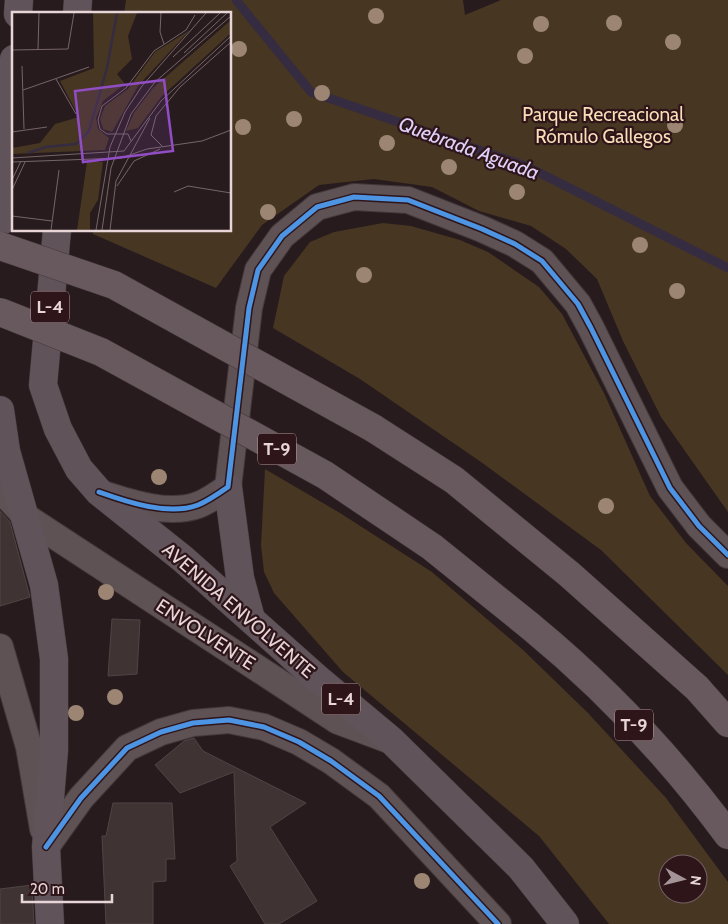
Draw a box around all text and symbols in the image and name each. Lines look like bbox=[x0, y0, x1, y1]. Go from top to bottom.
inset map bbox=[12, 12, 231, 231]
park label: Parque Recreacional Rómulo Gallegos bbox=[522, 103, 684, 148]
water label: Quebrada Aguada bbox=[396, 111, 542, 185]
road number: L-4 bbox=[31, 292, 69, 322]
road number: T-9 bbox=[258, 434, 296, 464]
street label: AVENIDA ENVOLVENTE bbox=[158, 538, 320, 682]
street label: ENVOLVENTE bbox=[152, 593, 260, 675]
road number: L-4 bbox=[322, 684, 360, 714]
road number: T-9 bbox=[615, 710, 653, 740]
north arrow bbox=[658, 854, 708, 904]
scale bar bbox=[22, 872, 112, 904]
text: N bbox=[686, 875, 705, 887]
text: 20 m bbox=[30, 880, 65, 898]

